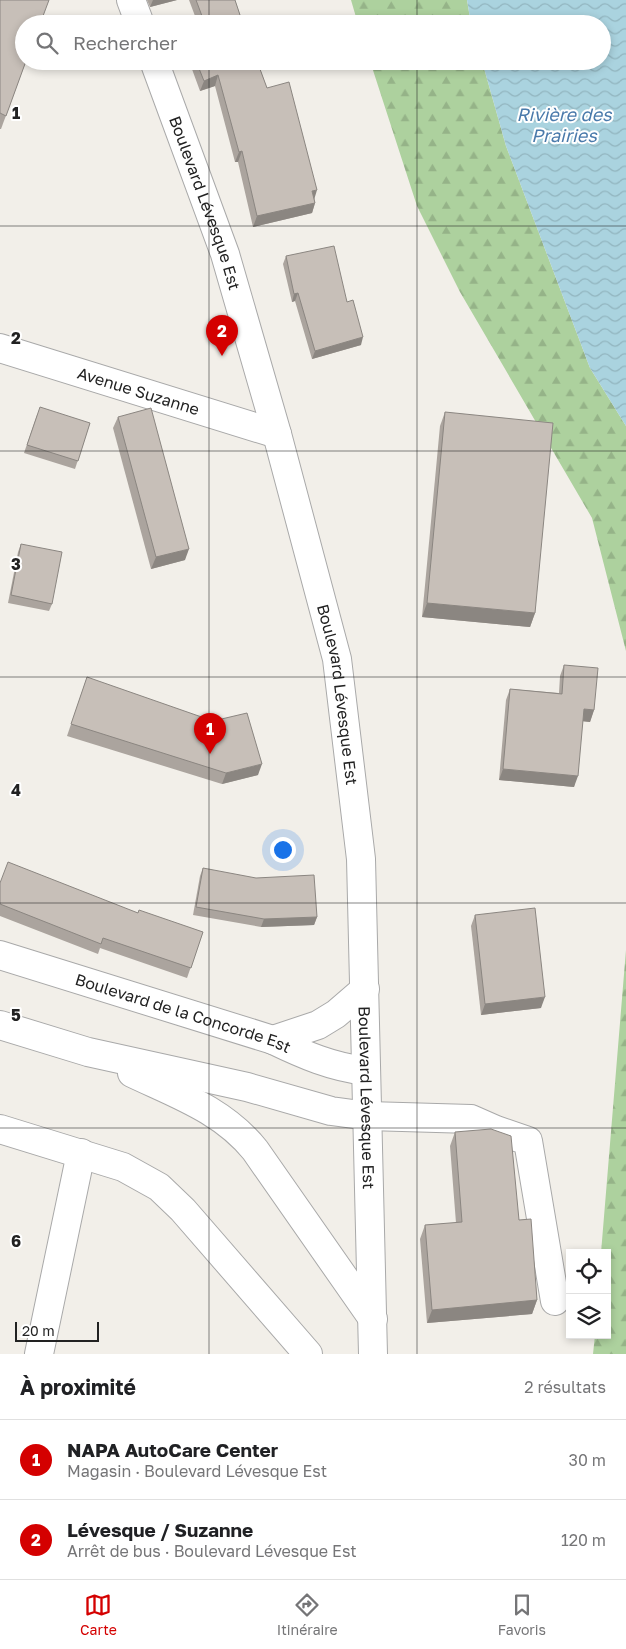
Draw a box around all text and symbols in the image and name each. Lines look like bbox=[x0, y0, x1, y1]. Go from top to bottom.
search box bbox=[15, 15, 611, 70]
icon: search bbox=[33, 29, 61, 57]
text: Rechercher bbox=[73, 31, 178, 54]
text: 1 bbox=[12, 103, 20, 123]
water label: Rivière des Prairies bbox=[516, 103, 613, 146]
street label: Boulevard Lévesque Est bbox=[165, 113, 245, 292]
pin: 2 bbox=[206, 315, 238, 356]
text: 2 bbox=[11, 328, 21, 348]
street label: Avenue Suzanne bbox=[75, 363, 202, 419]
text: 3 bbox=[11, 554, 21, 574]
street label: Boulevard Lévesque Est bbox=[313, 602, 362, 786]
pin: 1 bbox=[194, 713, 226, 754]
text: 4 bbox=[11, 780, 21, 800]
your location bbox=[270, 837, 296, 863]
street label: Boulevard de la Concorde Est bbox=[73, 969, 294, 1057]
text: 5 bbox=[11, 1005, 21, 1025]
street label: Boulevard Lévesque Est bbox=[355, 1006, 379, 1189]
text: 6 bbox=[11, 1231, 21, 1251]
map controls bbox=[566, 1249, 611, 1339]
button: locate bbox=[566, 1249, 611, 1294]
button: layers bbox=[566, 1294, 611, 1339]
scale bar bbox=[15, 1319, 99, 1342]
text: 20 m bbox=[22, 1322, 55, 1339]
text: À proximité bbox=[20, 1374, 136, 1400]
text: 2 résultats bbox=[524, 1377, 606, 1397]
text: NAPA AutoCare Center bbox=[67, 1438, 278, 1461]
text: 1 bbox=[32, 1450, 40, 1470]
text: 30 m bbox=[569, 1450, 606, 1470]
text: Magasin · Boulevard Lévesque Est bbox=[67, 1461, 327, 1481]
text: Lévesque / Suzanne bbox=[67, 1518, 253, 1541]
text: 2 bbox=[31, 1530, 41, 1550]
text: 120 m bbox=[561, 1530, 606, 1550]
text: Arrêt de bus · Boulevard Lévesque Est bbox=[67, 1541, 357, 1561]
tab: Carte bbox=[80, 1591, 117, 1638]
tab: Itinéraire bbox=[277, 1591, 338, 1638]
tab: Favoris bbox=[498, 1591, 546, 1638]

